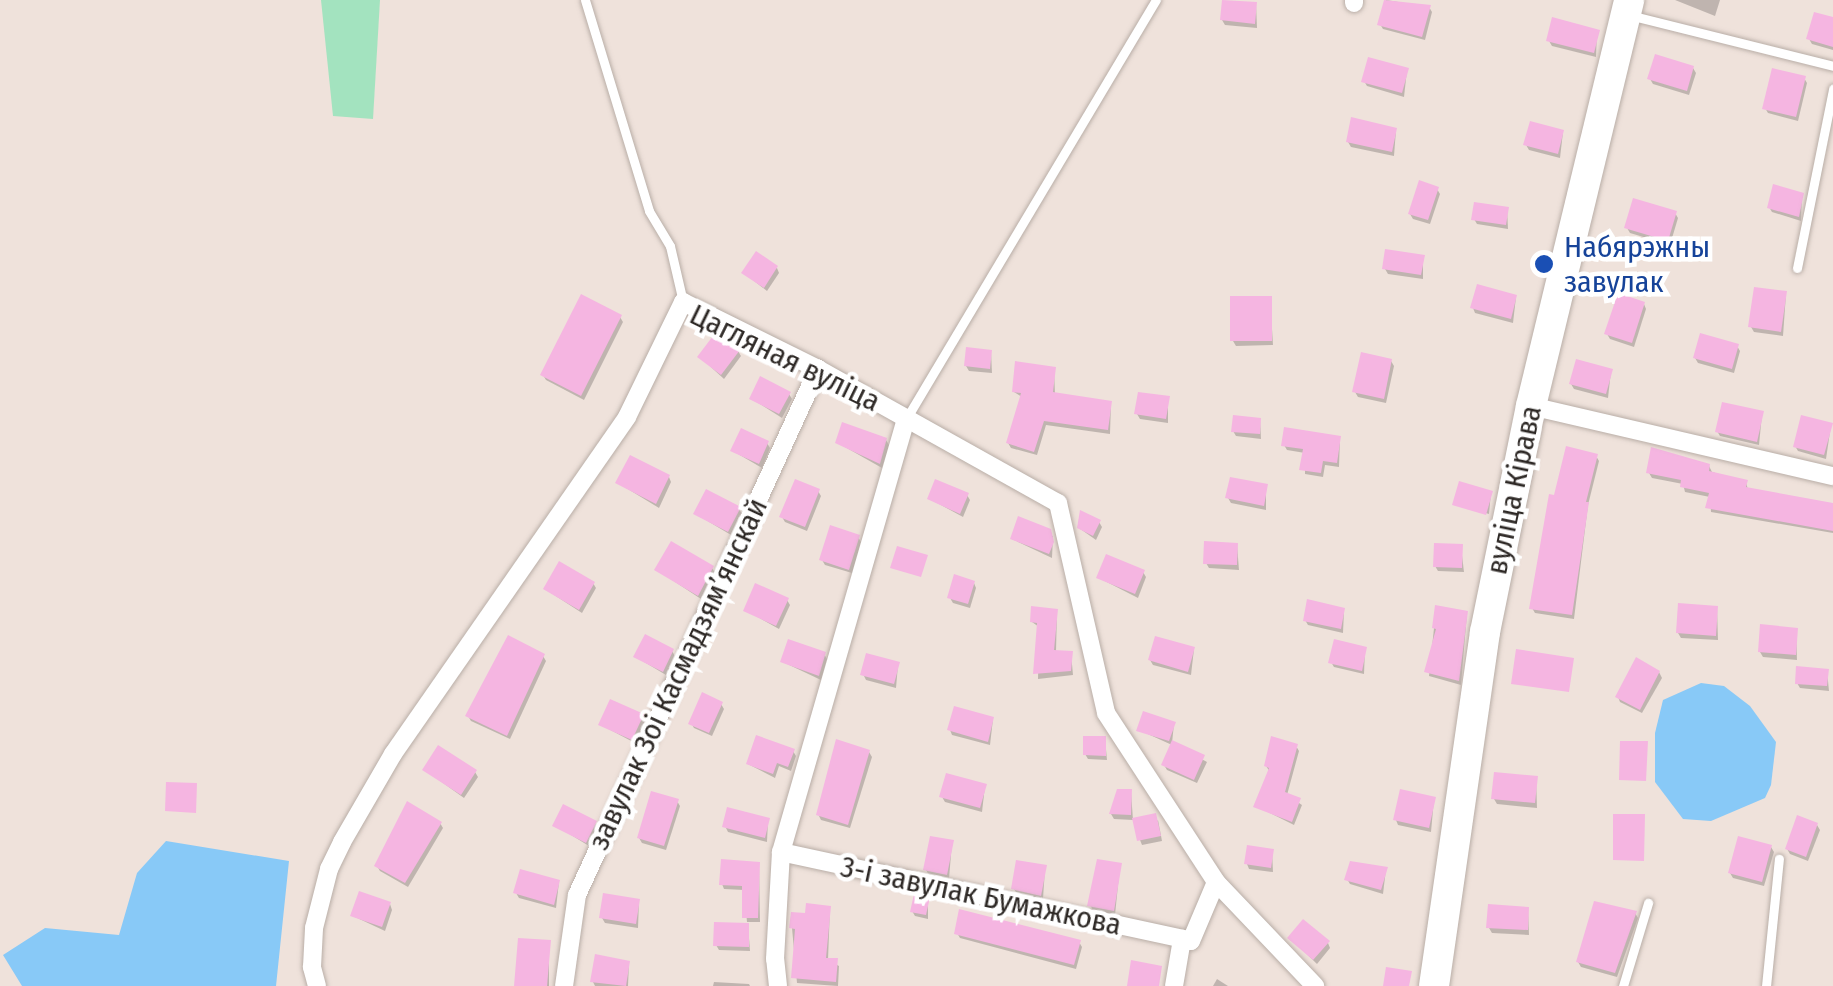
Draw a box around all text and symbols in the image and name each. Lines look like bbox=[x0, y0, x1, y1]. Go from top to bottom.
place label: Набярэжны завулак bbox=[1564, 229, 1710, 300]
marker: Набярэжны завулак bbox=[1533, 253, 1555, 275]
street label: Цагляная вуліца bbox=[684, 296, 886, 420]
street label: вуліца Кірава bbox=[1479, 402, 1549, 578]
street label: завулак Зоі Касмадзямʼянскай bbox=[581, 493, 775, 855]
street label: 3-і завулак Бумажкова bbox=[837, 849, 1125, 943]

